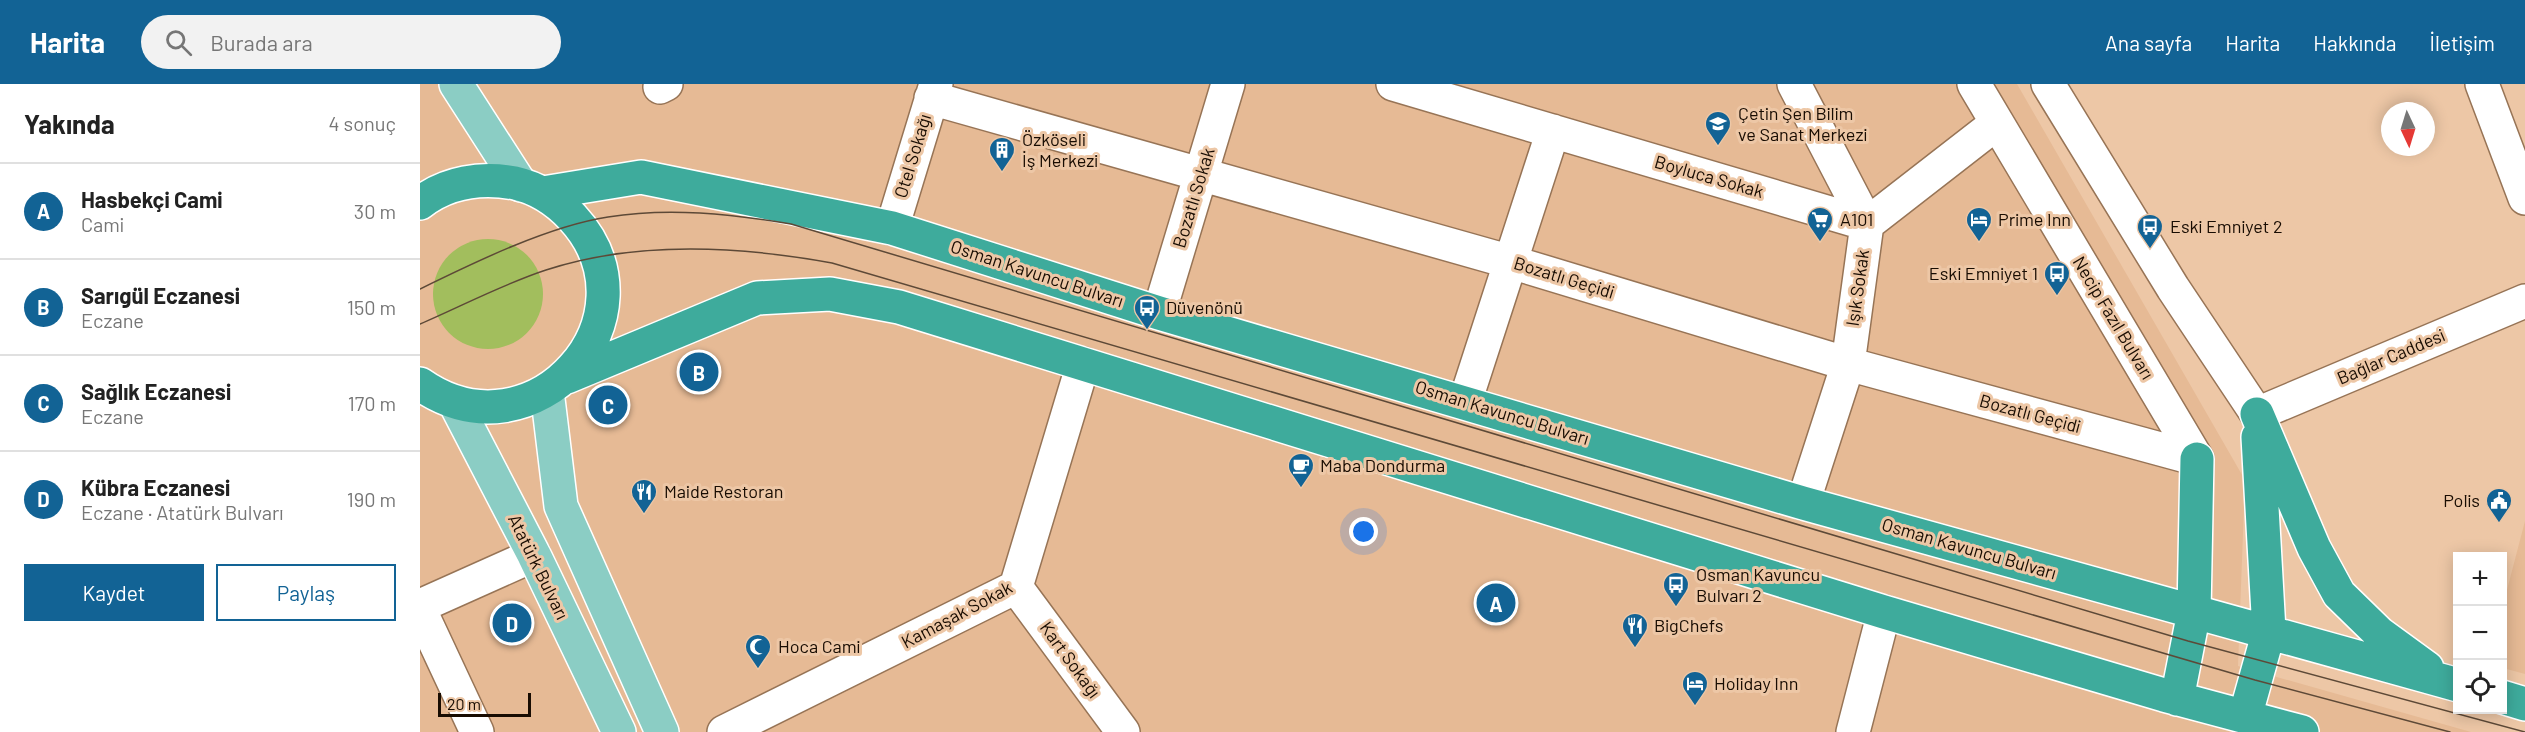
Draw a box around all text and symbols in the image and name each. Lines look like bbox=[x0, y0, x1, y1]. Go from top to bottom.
search box bbox=[141, 15, 561, 69]
text: Harita bbox=[30, 25, 105, 59]
icon: search bbox=[162, 26, 195, 59]
text: Burada ara bbox=[210, 29, 313, 55]
text: Ana sayfa bbox=[2105, 30, 2192, 55]
text: Harita bbox=[2225, 30, 2280, 55]
text: Hakkında bbox=[2313, 30, 2397, 55]
text: İletişim bbox=[2430, 30, 2495, 55]
place label: Çetin Şen Bilim ve Sanat Merkezi bbox=[1738, 102, 1867, 145]
north arrow bbox=[2381, 102, 2435, 156]
text: Yakında bbox=[24, 108, 115, 139]
school or university icon: Çetin Şen Bilim ve Sanat Merkezi bbox=[1703, 109, 1733, 147]
text: 4 sonuç bbox=[329, 111, 396, 135]
street label: Otel Sokağı bbox=[889, 111, 935, 200]
place label: Özköseli İş Merkezi bbox=[1022, 128, 1098, 171]
building icon: Özköseli İş Merkezi bbox=[987, 135, 1017, 173]
street label: Bozatlı Sokak bbox=[1167, 145, 1219, 251]
street label: Boyluca Sokak bbox=[1652, 150, 1766, 202]
text: Hasbekçi Cami bbox=[81, 186, 223, 212]
text: A bbox=[37, 199, 50, 223]
text: 30 m bbox=[354, 199, 396, 223]
supermarket icon: A101 bbox=[1805, 205, 1835, 243]
hotel icon: Prime Inn bbox=[1964, 205, 1994, 243]
place label: A101 bbox=[1840, 208, 1873, 230]
place label: Prime Inn bbox=[1998, 208, 2071, 230]
text: Cami bbox=[81, 212, 124, 236]
bus stop icon: Eski Emniyet 2 bbox=[2135, 212, 2165, 250]
place label: Eski Emniyet 2 bbox=[2170, 215, 2283, 237]
street label: Osman Kavuncu Bulvarı bbox=[948, 235, 1127, 311]
street label: Işık Sokak bbox=[1841, 248, 1873, 328]
street label: Bozatlı Geçidi bbox=[1511, 251, 1617, 303]
street label: Necip Fazıl Bulvarı bbox=[2068, 252, 2159, 383]
bus stop icon: Eski Emniyet 1 bbox=[2042, 259, 2072, 297]
place label: Eski Emniyet 1 bbox=[1929, 262, 2038, 284]
text: Sarıgül Eczanesi bbox=[81, 282, 240, 308]
bus stop icon: Düvenönü bbox=[1132, 293, 1162, 331]
text: B bbox=[37, 295, 50, 319]
text: 150 m bbox=[347, 295, 396, 319]
place label: Düvenönü bbox=[1166, 296, 1243, 318]
text: Eczane bbox=[81, 308, 144, 332]
street label: Bağlar Caddesi bbox=[2333, 323, 2448, 389]
pin: B bbox=[680, 350, 718, 394]
street label: Osman Kavuncu Bulvarı bbox=[1413, 375, 1592, 449]
text: Sağlık Eczanesi bbox=[81, 378, 231, 404]
pin: C bbox=[588, 382, 627, 428]
street label: Bozatlı Geçidi bbox=[1977, 389, 2083, 437]
text: C bbox=[37, 391, 50, 415]
text: 170 m bbox=[348, 391, 396, 415]
text: Eczane bbox=[81, 404, 144, 428]
cafe icon: Maba Dondurma bbox=[1286, 451, 1316, 489]
place label: Maba Dondurma bbox=[1320, 454, 1445, 476]
text: Kübra Eczanesi bbox=[81, 474, 230, 500]
restaurant icon: Maide Restoran bbox=[629, 477, 659, 515]
place label: Maide Restoran bbox=[664, 480, 783, 502]
public building icon: Polis bbox=[2484, 486, 2514, 524]
text: D bbox=[37, 487, 50, 511]
text: 190 m bbox=[347, 487, 396, 511]
place label: Polis bbox=[2443, 489, 2480, 511]
text: Eczane · Atatürk Bulvarı bbox=[81, 500, 283, 524]
street label: Atatürk Bulvarı bbox=[504, 510, 574, 623]
street label: Osman Kavuncu Bulvarı bbox=[1880, 513, 2059, 583]
your location bbox=[1349, 517, 1378, 546]
map controls bbox=[2453, 552, 2507, 714]
button: + bbox=[2453, 552, 2507, 606]
place label: Osman Kavuncu Bulvarı 2 bbox=[1696, 563, 1820, 606]
button: Kaydet bbox=[24, 564, 204, 621]
button: Paylaş bbox=[216, 564, 396, 621]
bus stop icon: Osman Kavuncu Bulvarı 2 bbox=[1661, 570, 1691, 608]
street label: Kamaşak Sokak bbox=[897, 576, 1016, 653]
pin: A bbox=[1476, 580, 1516, 626]
pin: D bbox=[492, 600, 532, 646]
button: − bbox=[2453, 606, 2507, 660]
restaurant icon: BigChefs bbox=[1620, 611, 1650, 649]
place label: BigChefs bbox=[1654, 614, 1723, 636]
street label: Kart Sokağı bbox=[1036, 617, 1106, 702]
mosque icon: Hoca Cami bbox=[743, 632, 773, 670]
place label: Hoca Cami bbox=[778, 635, 860, 657]
button: locate bbox=[2453, 660, 2507, 714]
hotel icon: Holiday Inn bbox=[1680, 669, 1710, 707]
place label: Holiday Inn bbox=[1714, 672, 1798, 694]
scale bar bbox=[438, 690, 531, 718]
text: 20 m bbox=[447, 694, 481, 713]

